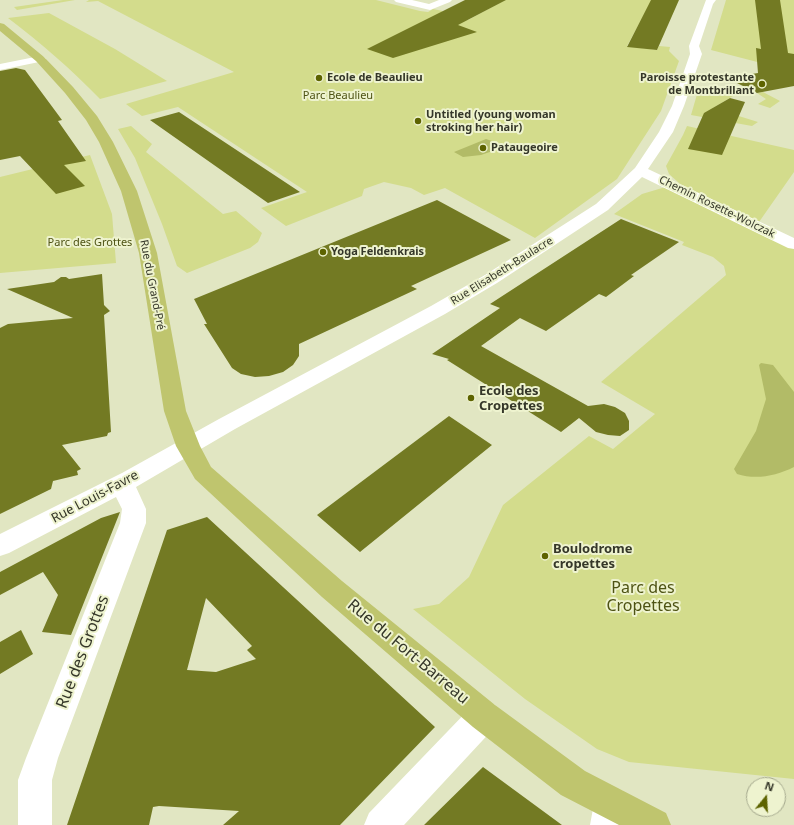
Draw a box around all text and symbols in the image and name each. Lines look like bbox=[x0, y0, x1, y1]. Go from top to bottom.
place label: Ecole de Beaulieu bbox=[327, 71, 423, 85]
place label: Paroisse protestante de Montbrillant bbox=[640, 71, 754, 97]
marker: Ecole de Beaulieu bbox=[314, 73, 324, 83]
marker: Paroisse protestante de Montbrillant bbox=[757, 79, 767, 89]
park label: Parc Beaulieu bbox=[303, 89, 373, 103]
place label: Untitled (young woman stroking her hair) bbox=[426, 108, 556, 134]
marker: Untitled (young woman stroking her hair) bbox=[413, 116, 423, 126]
place label: Pataugeoire bbox=[491, 141, 558, 155]
marker: Pataugeoire bbox=[478, 143, 488, 153]
street label: Chemin Rosette-Wolczak bbox=[657, 173, 777, 241]
street label: Rue Elisabeth-Baulacre bbox=[448, 234, 556, 308]
park label: Parc des Grottes bbox=[48, 236, 132, 250]
street label: Rue du Grand-Pré bbox=[137, 239, 167, 331]
place label: Yoga Feldenkrais bbox=[331, 245, 424, 259]
marker: Yoga Feldenkrais bbox=[318, 247, 328, 257]
place label: Ecole des Cropettes bbox=[479, 383, 543, 414]
marker: Ecole des Cropettes bbox=[466, 393, 476, 403]
street label: Rue Louis-Favre bbox=[49, 467, 141, 527]
place label: Boulodrome cropettes bbox=[553, 541, 633, 572]
marker: Boulodrome cropettes bbox=[540, 551, 550, 561]
park label: Parc des Cropettes bbox=[606, 578, 680, 616]
street label: Rue des Grottes bbox=[53, 593, 113, 711]
street label: Rue du Fort-Barreau bbox=[343, 596, 473, 708]
north arrow bbox=[746, 777, 786, 817]
text: N bbox=[763, 778, 776, 795]

